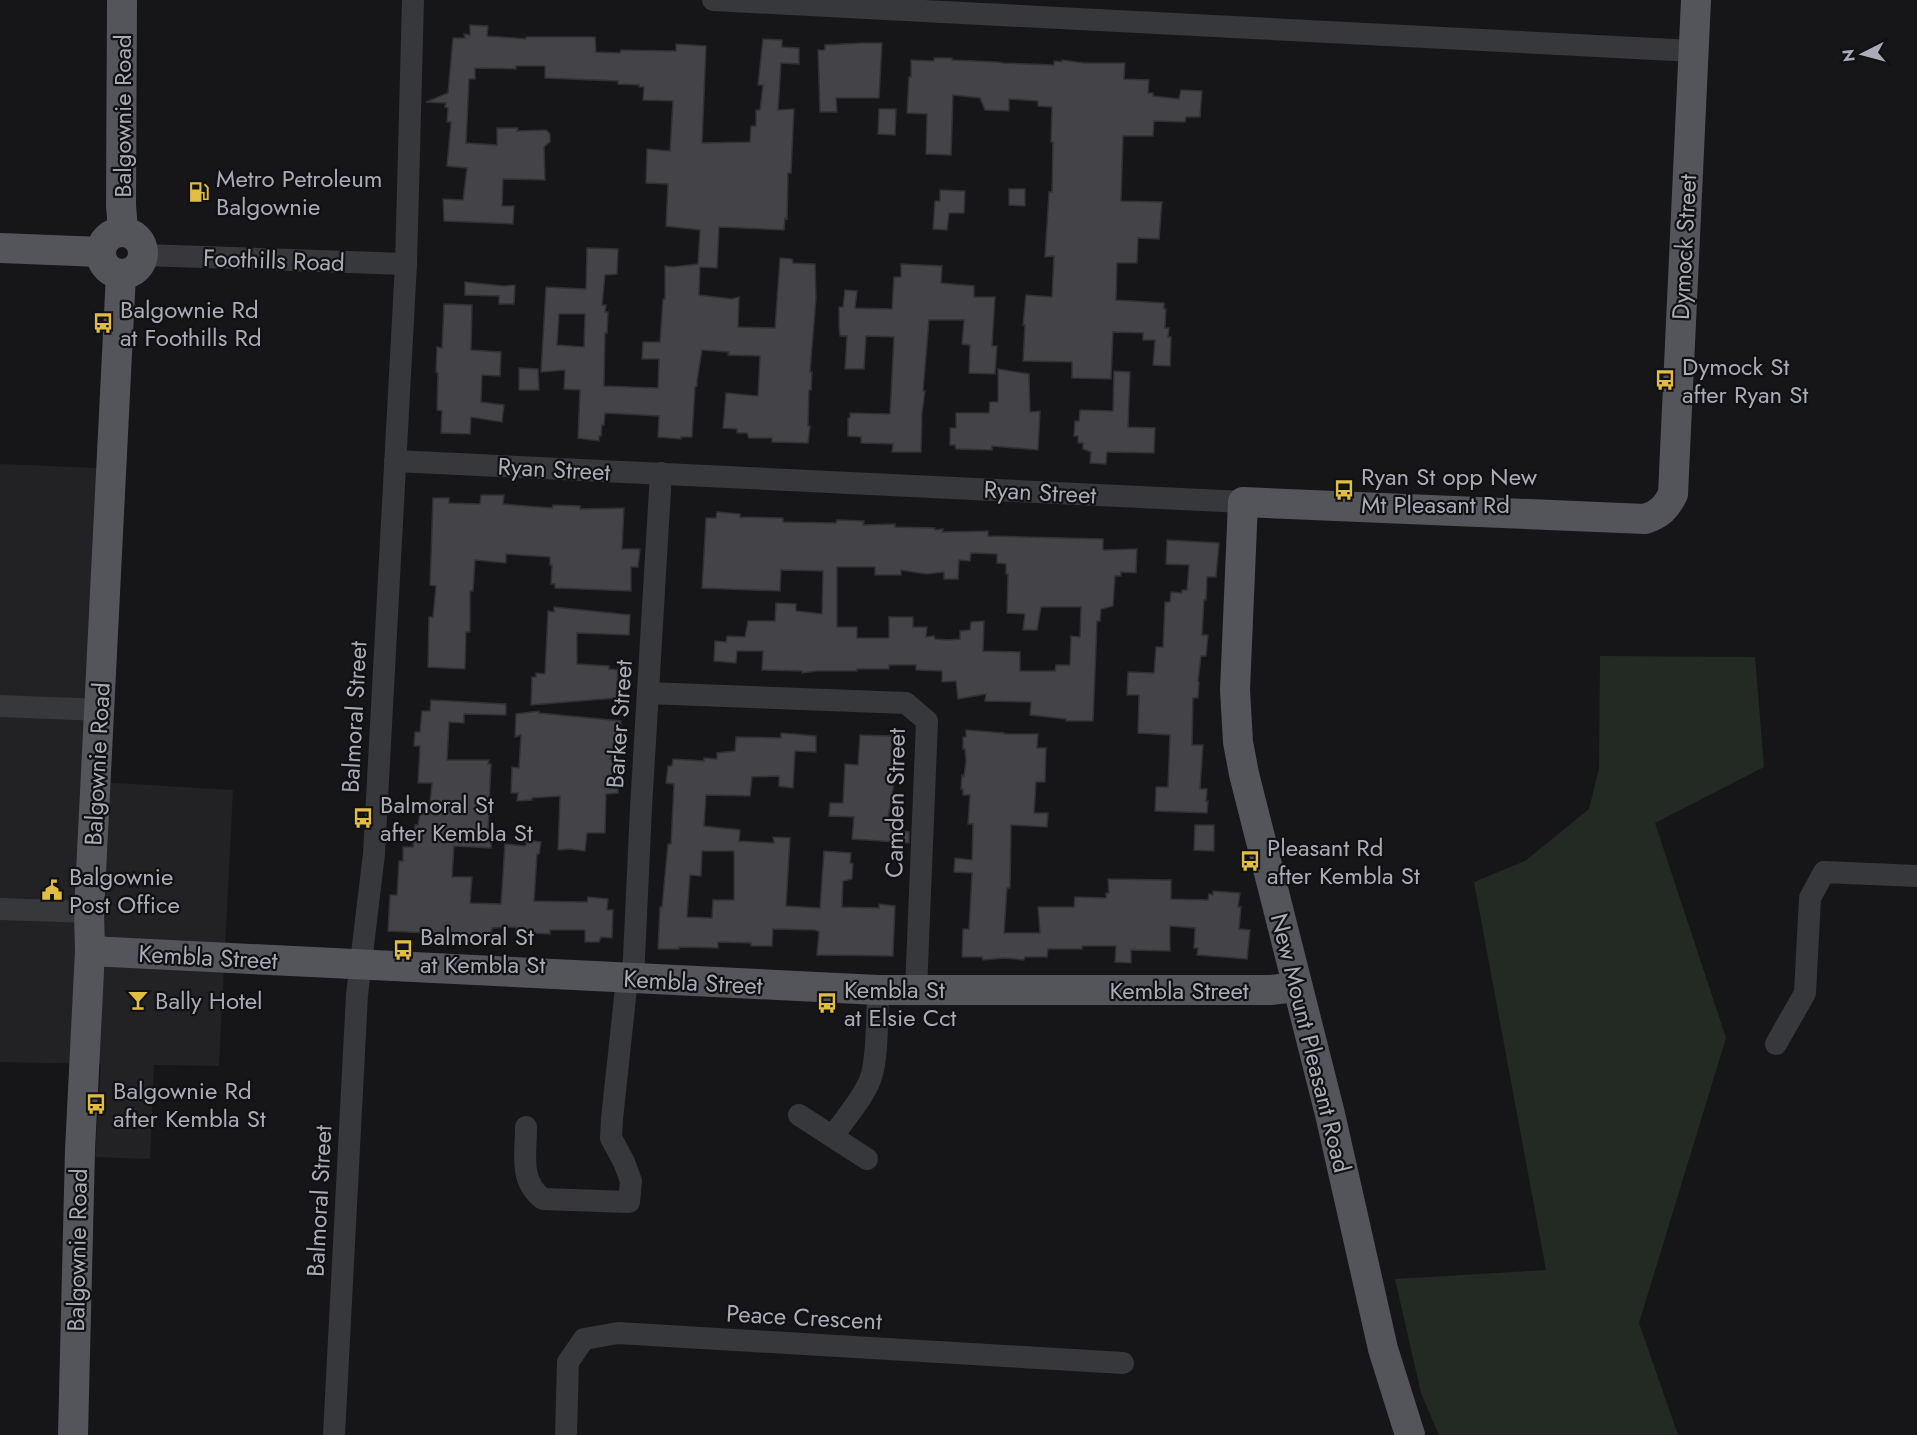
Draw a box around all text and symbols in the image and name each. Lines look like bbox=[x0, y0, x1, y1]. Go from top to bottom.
north arrow bbox=[1833, 24, 1893, 84]
street label: Balgownie Road bbox=[105, 34, 140, 198]
text: N bbox=[1836, 48, 1861, 63]
place label: Metro Petroleum Balgownie bbox=[216, 161, 382, 224]
street label: Dymock Street bbox=[1663, 173, 1705, 321]
fuel station icon: Metro Petroleum Balgownie bbox=[187, 180, 211, 204]
street label: Foothills Road bbox=[203, 240, 345, 280]
place label: Balgownie Rd at Foothills Rd bbox=[120, 292, 262, 355]
bus stop icon: Balgownie Rd at Foothills Rd bbox=[91, 311, 115, 335]
place label: Dymock St after Ryan St bbox=[1682, 349, 1808, 412]
bus stop icon: Dymock St after Ryan St bbox=[1653, 368, 1677, 392]
street label: Ryan Street bbox=[497, 449, 611, 489]
place label: Ryan St opp New Mt Pleasant Rd bbox=[1361, 459, 1538, 522]
street label: Ryan Street bbox=[983, 472, 1097, 512]
bus stop icon: Ryan St opp New Mt Pleasant Rd bbox=[1332, 478, 1356, 502]
street label: Balmoral Street bbox=[333, 640, 375, 794]
street label: Barker Street bbox=[597, 658, 641, 789]
street label: Balgownie Road bbox=[75, 682, 119, 846]
street label: Camden Street bbox=[876, 728, 914, 878]
place label: Balmoral St after Kembla St bbox=[380, 787, 533, 850]
bus stop icon: Balmoral St after Kembla St bbox=[351, 806, 375, 830]
place label: Pleasant Rd after Kembla St bbox=[1267, 830, 1420, 893]
bus stop icon: Pleasant Rd after Kembla St bbox=[1238, 849, 1262, 873]
place label: Balgownie Post Office bbox=[69, 859, 180, 922]
public building icon: Balgownie Post Office bbox=[40, 878, 64, 902]
street label: New Mount Pleasant Road bbox=[1262, 910, 1360, 1176]
place label: Balmoral St at Kembla St bbox=[420, 919, 546, 982]
street label: Kembla Street bbox=[138, 936, 279, 978]
bus stop icon: Balmoral St at Kembla St bbox=[391, 938, 415, 962]
street label: Kembla Street bbox=[623, 961, 764, 1003]
place label: Kembla St at Elsie Cct bbox=[844, 972, 957, 1035]
street label: Kembla Street bbox=[1109, 973, 1249, 1008]
place label: Bally Hotel bbox=[155, 983, 263, 1018]
bar icon: Bally Hotel bbox=[126, 988, 150, 1012]
bus stop icon: Kembla St at Elsie Cct bbox=[815, 991, 839, 1015]
place label: Balgownie Rd after Kembla St bbox=[113, 1073, 266, 1136]
bus stop icon: Balgownie Rd after Kembla St bbox=[84, 1092, 108, 1116]
street label: Balmoral Street bbox=[298, 1124, 340, 1278]
street label: Balgownie Road bbox=[58, 1168, 96, 1332]
street label: Peace Crescent bbox=[725, 1295, 883, 1339]

